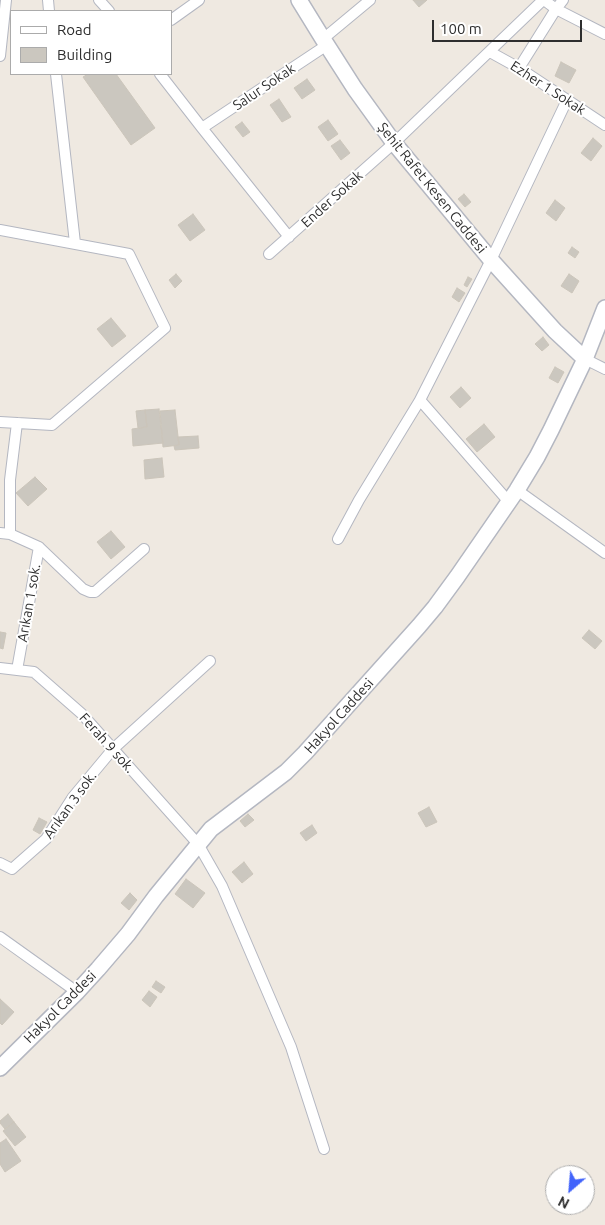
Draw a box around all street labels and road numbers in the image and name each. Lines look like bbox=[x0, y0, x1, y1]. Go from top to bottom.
street label: Ezher 1 Sokak bbox=[507, 57, 589, 119]
street label: Salur Sokak bbox=[230, 60, 298, 114]
street label: Şehit Rafet Kesen Caddesi bbox=[374, 119, 490, 257]
street label: Ender Sokak bbox=[298, 167, 366, 231]
street label: Arıkan 1 sok. bbox=[14, 563, 44, 643]
street label: Hakyol Caddesi bbox=[301, 675, 377, 757]
street label: Ferah 9 sok. bbox=[76, 710, 138, 776]
street label: Arıkan 3 sok. bbox=[40, 768, 100, 842]
street label: Hakyol Caddesi bbox=[20, 967, 100, 1047]

